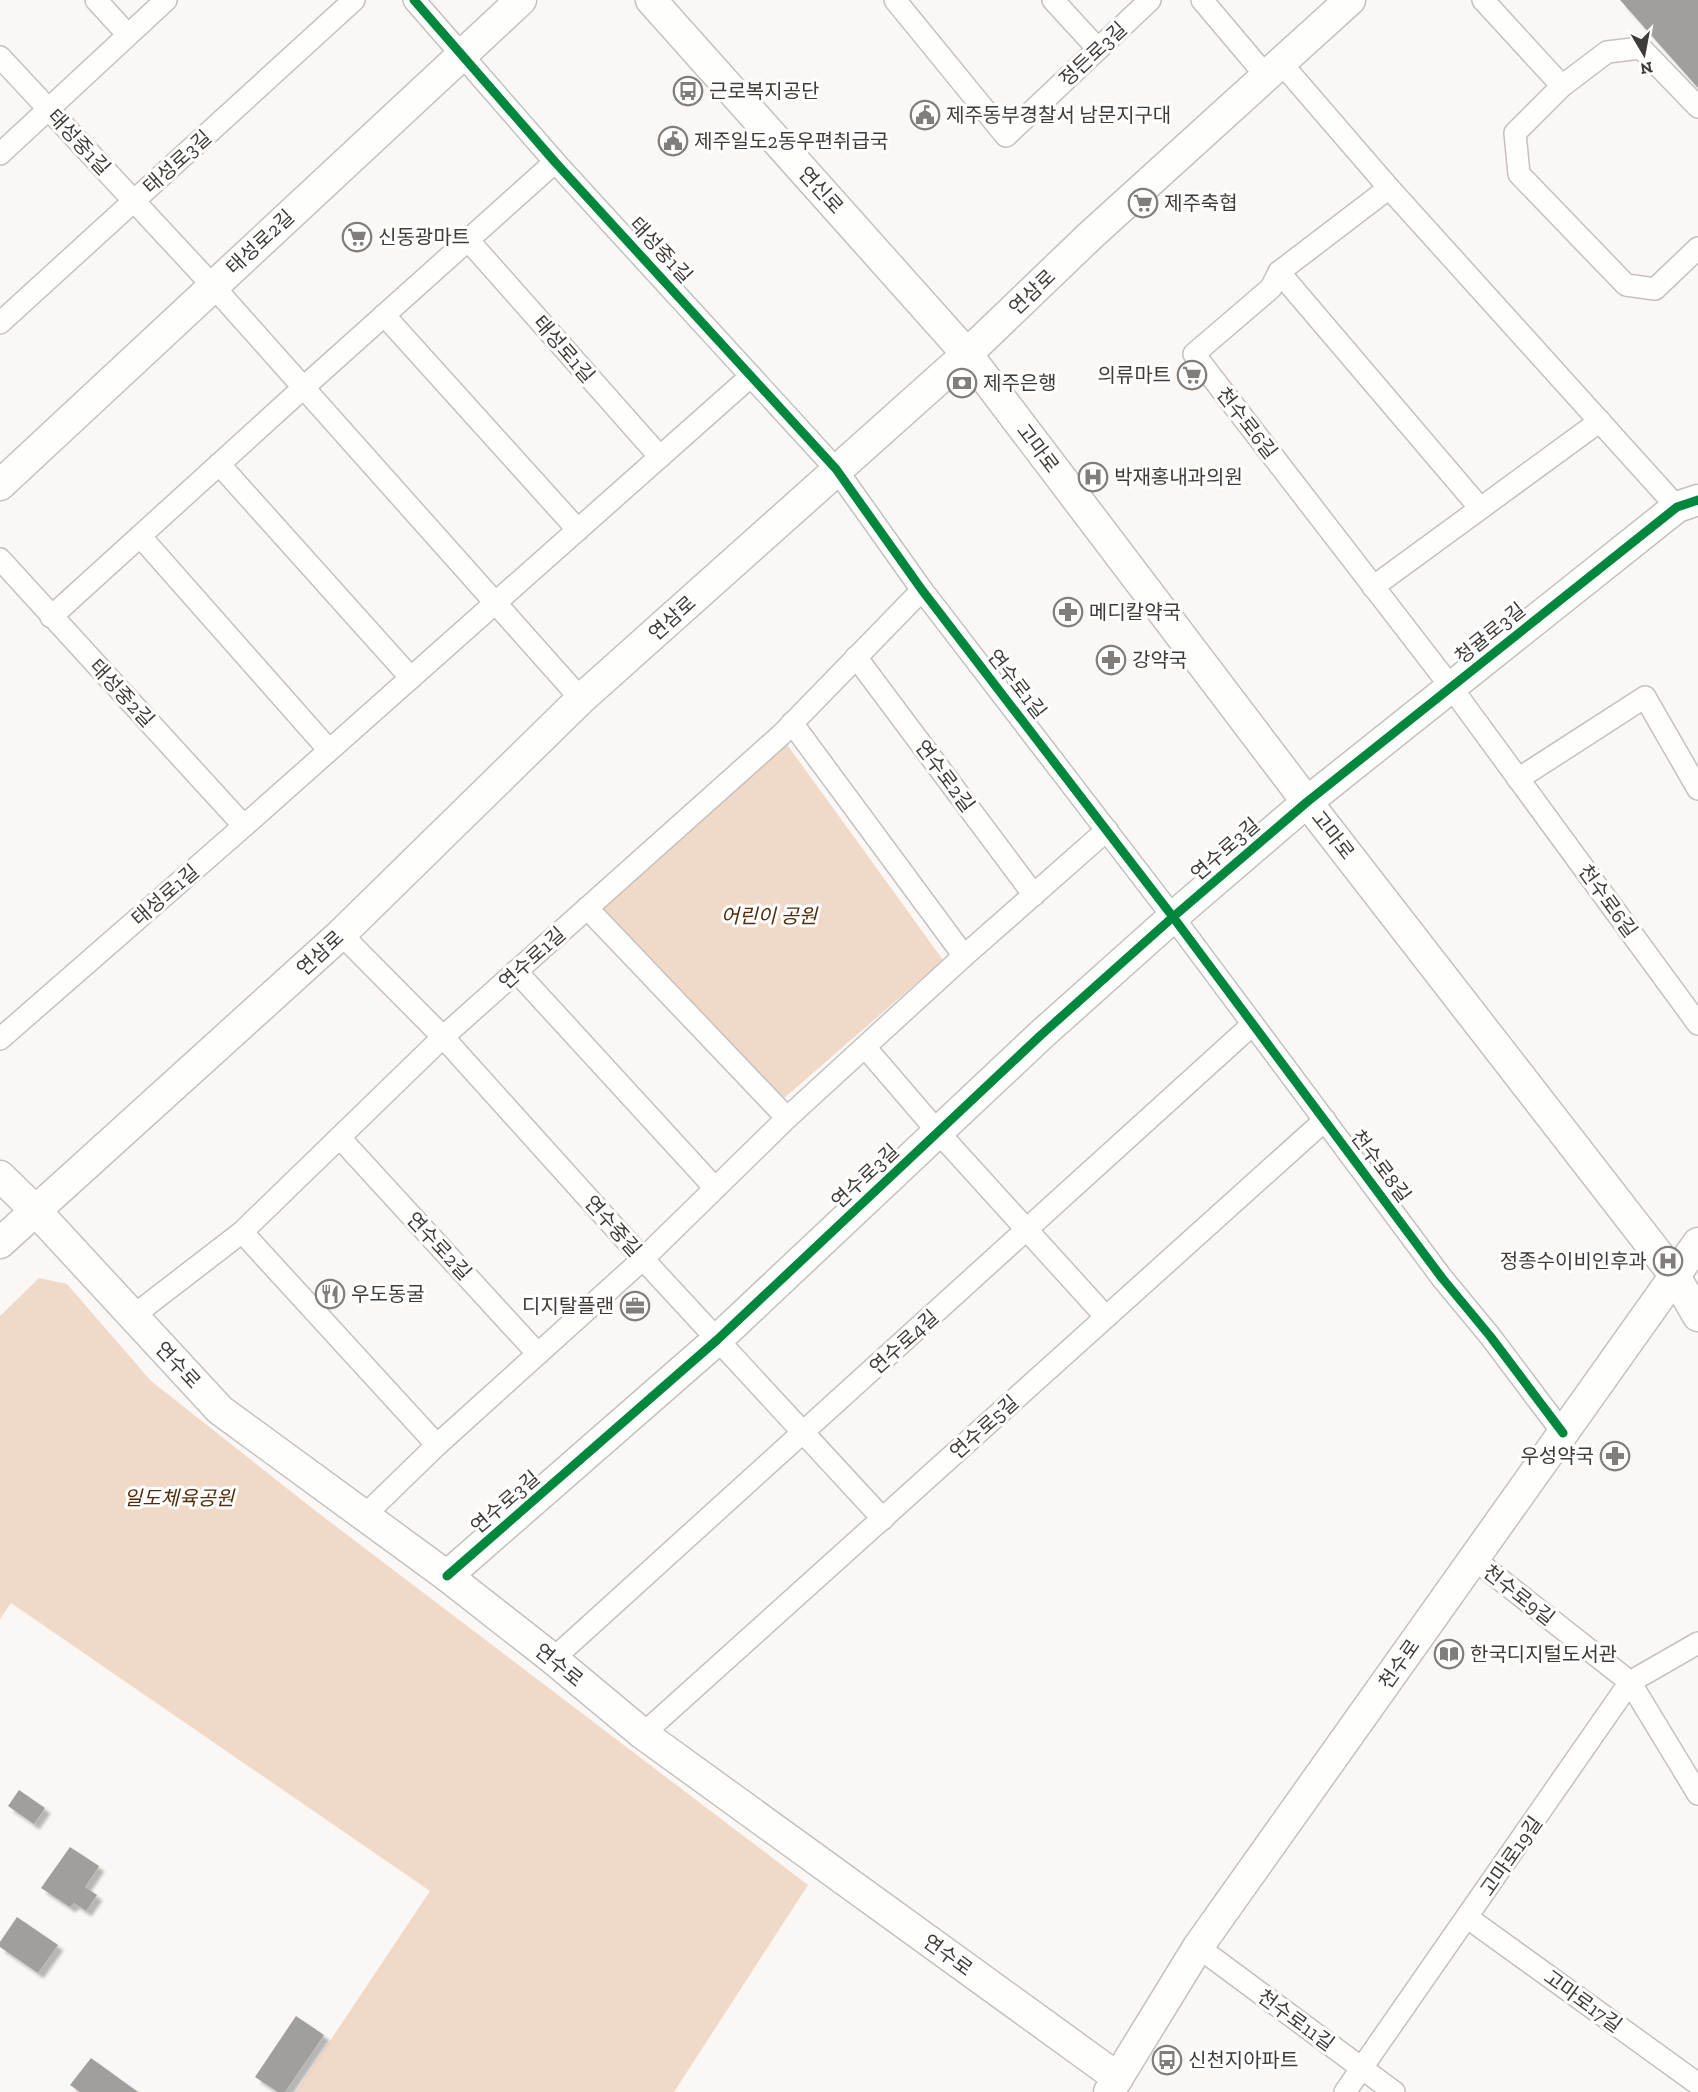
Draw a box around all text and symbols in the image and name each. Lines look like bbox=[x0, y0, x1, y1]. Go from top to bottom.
street label: 정든로3길 bbox=[1054, 17, 1132, 91]
north arrow bbox=[1614, 24, 1674, 84]
text: N bbox=[1639, 58, 1654, 79]
bus stop icon: 근로복지공단 bbox=[672, 75, 704, 107]
place label: 근로복지공단 bbox=[709, 79, 819, 103]
public building icon: 제주동부경찰서 남문지구대 bbox=[909, 99, 941, 131]
place label: 제주동부경찰서 남문지구대 bbox=[946, 103, 1171, 127]
street label: 태성중1길 bbox=[42, 104, 116, 180]
street label: 태성로3길 bbox=[138, 125, 216, 199]
public building icon: 제주일도2동우편취급국 bbox=[657, 125, 689, 157]
place label: 제주일도2동우편취급국 bbox=[694, 129, 888, 153]
street label: 연신로 bbox=[794, 161, 848, 219]
supermarket icon: 제주축협 bbox=[1127, 187, 1159, 219]
place label: 제주축협 bbox=[1164, 191, 1238, 215]
street label: 태성로2길 bbox=[221, 205, 299, 279]
street label: 태성중1길 bbox=[624, 212, 698, 288]
supermarket icon: 신동광마트 bbox=[341, 221, 373, 253]
place label: 신동광마트 bbox=[378, 225, 470, 249]
street label: 연삼로 bbox=[1004, 264, 1060, 320]
street label: 태성로1길 bbox=[528, 310, 600, 388]
supermarket icon: 의류마트 bbox=[1176, 359, 1208, 391]
place label: 의류마트 bbox=[1097, 363, 1171, 387]
bank icon: 제주은행 bbox=[946, 367, 978, 399]
place label: 제주은행 bbox=[983, 371, 1057, 395]
street label: 천수로6길 bbox=[1212, 382, 1282, 464]
street label: 고마로 bbox=[1012, 419, 1064, 477]
hospital icon: 박재홍내과의원 bbox=[1077, 461, 1109, 493]
place label: 박재홍내과의원 bbox=[1114, 465, 1243, 489]
street label: 연삼로 bbox=[643, 591, 701, 645]
pharmacy icon: 메디칼약국 bbox=[1052, 596, 1084, 628]
street label: 청귤로3길 bbox=[1450, 597, 1530, 669]
place label: 메디칼약국 bbox=[1089, 600, 1181, 624]
pharmacy icon: 강약국 bbox=[1095, 644, 1127, 676]
street label: 연수로1길 bbox=[983, 645, 1051, 723]
place label: 강약국 bbox=[1132, 648, 1187, 672]
street label: 태성중2길 bbox=[85, 654, 159, 732]
street label: 연수로2길 bbox=[910, 735, 980, 817]
street label: 고마로 bbox=[1307, 806, 1359, 864]
street label: 연수로3길 bbox=[1186, 813, 1264, 885]
street label: 태성로1길 bbox=[126, 859, 204, 931]
street label: 천수로6길 bbox=[1574, 860, 1642, 942]
park label: 어린이 공원 bbox=[721, 904, 819, 928]
street label: 연수로1길 bbox=[494, 922, 570, 994]
street label: 연삼로 bbox=[292, 925, 348, 981]
street label: 천수로8길 bbox=[1346, 1125, 1416, 1207]
street label: 연수로3길 bbox=[826, 1139, 904, 1213]
street label: 연수중길 bbox=[579, 1191, 647, 1261]
street label: 연수로2길 bbox=[402, 1207, 476, 1285]
hospital icon: 정종수이비인후과 bbox=[1652, 1245, 1684, 1277]
place label: 정종수이비인후과 bbox=[1500, 1249, 1647, 1273]
restaurant icon: 우도동굴 bbox=[314, 1278, 346, 1310]
place label: 우도동굴 bbox=[351, 1282, 425, 1306]
office icon: 디지탈플랜 bbox=[619, 1290, 651, 1322]
place label: 디지탈플랜 bbox=[522, 1294, 614, 1318]
street label: 연수로4길 bbox=[865, 1305, 943, 1379]
street label: 연수로 bbox=[150, 1337, 206, 1393]
street label: 연수로5길 bbox=[945, 1390, 1023, 1464]
pharmacy icon: 우성약국 bbox=[1599, 1440, 1631, 1472]
place label: 우성약국 bbox=[1520, 1444, 1594, 1468]
street label: 연수로3길 bbox=[466, 1466, 544, 1538]
park label: 일도체육공원 bbox=[124, 1486, 236, 1510]
street label: 천수로9길 bbox=[1478, 1560, 1560, 1630]
street label: 천수로 bbox=[1373, 1635, 1425, 1693]
street label: 연수로 bbox=[530, 1638, 588, 1692]
library icon: 한국디지털도서관 bbox=[1433, 1638, 1465, 1670]
place label: 한국디지털도서관 bbox=[1470, 1642, 1617, 1666]
street label: 고마로19길 bbox=[1475, 1811, 1547, 1901]
street label: 연수로 bbox=[919, 1929, 977, 1981]
street label: 고마로17길 bbox=[1539, 1965, 1627, 2037]
street label: 천수로11길 bbox=[1253, 1984, 1339, 2056]
bus stop icon: 신천지아파트 bbox=[1151, 2044, 1183, 2076]
place label: 신천지아파트 bbox=[1188, 2048, 1298, 2072]

